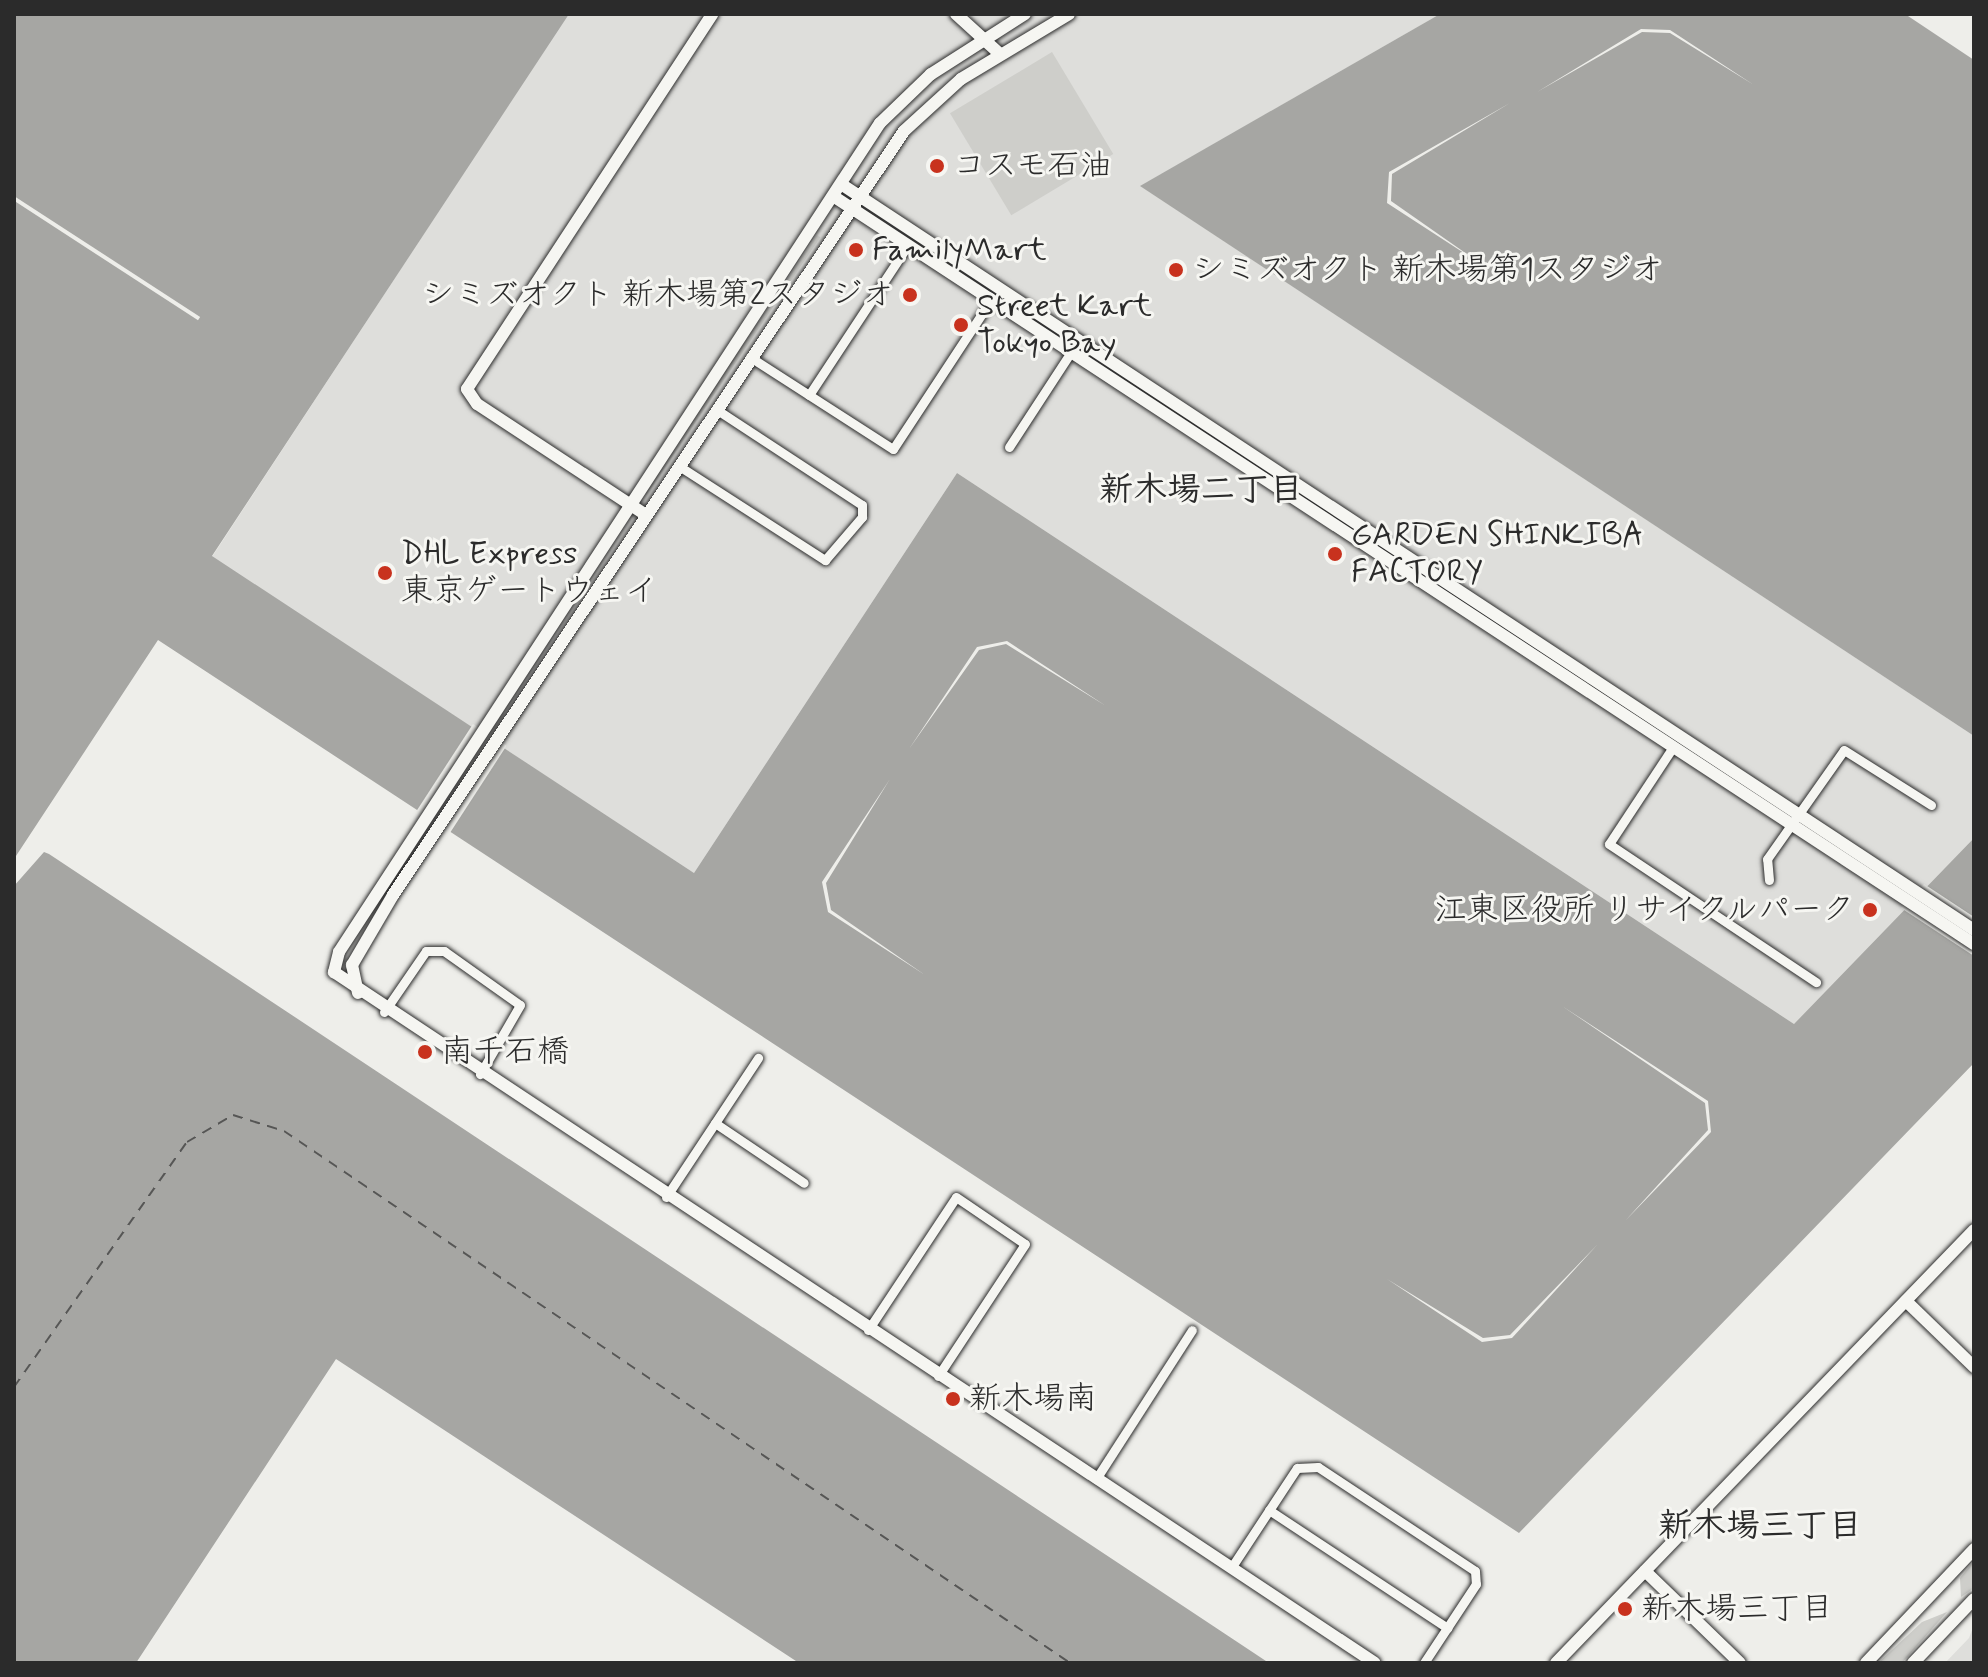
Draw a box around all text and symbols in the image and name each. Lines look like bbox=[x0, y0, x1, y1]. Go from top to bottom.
place label: コスモ石油 bbox=[953, 147, 1113, 185]
marker: コスモ石油 bbox=[928, 157, 946, 175]
place label: FamilyMart bbox=[872, 231, 1046, 269]
marker: FamilyMart bbox=[847, 241, 865, 259]
place label: シミズオクト 新木場第1スタジオ bbox=[1192, 251, 1663, 289]
marker: シミズオクト 新木場第1スタジオ bbox=[1167, 261, 1185, 279]
place label: シミズオクト 新木場第2スタジオ bbox=[422, 276, 894, 314]
marker: シミズオクト 新木場第2スタジオ bbox=[901, 286, 919, 304]
place label: Street Kart Tokyo Bay bbox=[977, 288, 1145, 363]
marker: Street Kart Tokyo Bay bbox=[952, 316, 970, 334]
district label: 新木場二丁目 bbox=[1099, 471, 1303, 511]
place label: GARDEN SHINKIBA FACTORY bbox=[1351, 517, 1641, 592]
place label: DHL Express 東京ゲートウェイ bbox=[401, 536, 657, 611]
marker: GARDEN SHINKIBA FACTORY bbox=[1326, 545, 1344, 563]
marker: DHL Express 東京ゲートウェイ bbox=[376, 564, 394, 582]
place label: 江東区役所 リサイクルパーク bbox=[1429, 891, 1854, 929]
marker: 江東区役所 リサイクルパーク bbox=[1861, 901, 1879, 919]
place label: 南千石橋 bbox=[441, 1033, 569, 1071]
marker: 南千石橋 bbox=[416, 1043, 434, 1061]
place label: 新木場南 bbox=[969, 1380, 1097, 1418]
marker: 新木場南 bbox=[944, 1390, 962, 1408]
district label: 新木場三丁目 bbox=[1658, 1507, 1862, 1547]
place label: 新木場三丁目 bbox=[1641, 1590, 1833, 1628]
marker: 新木場三丁目 bbox=[1616, 1600, 1634, 1618]

